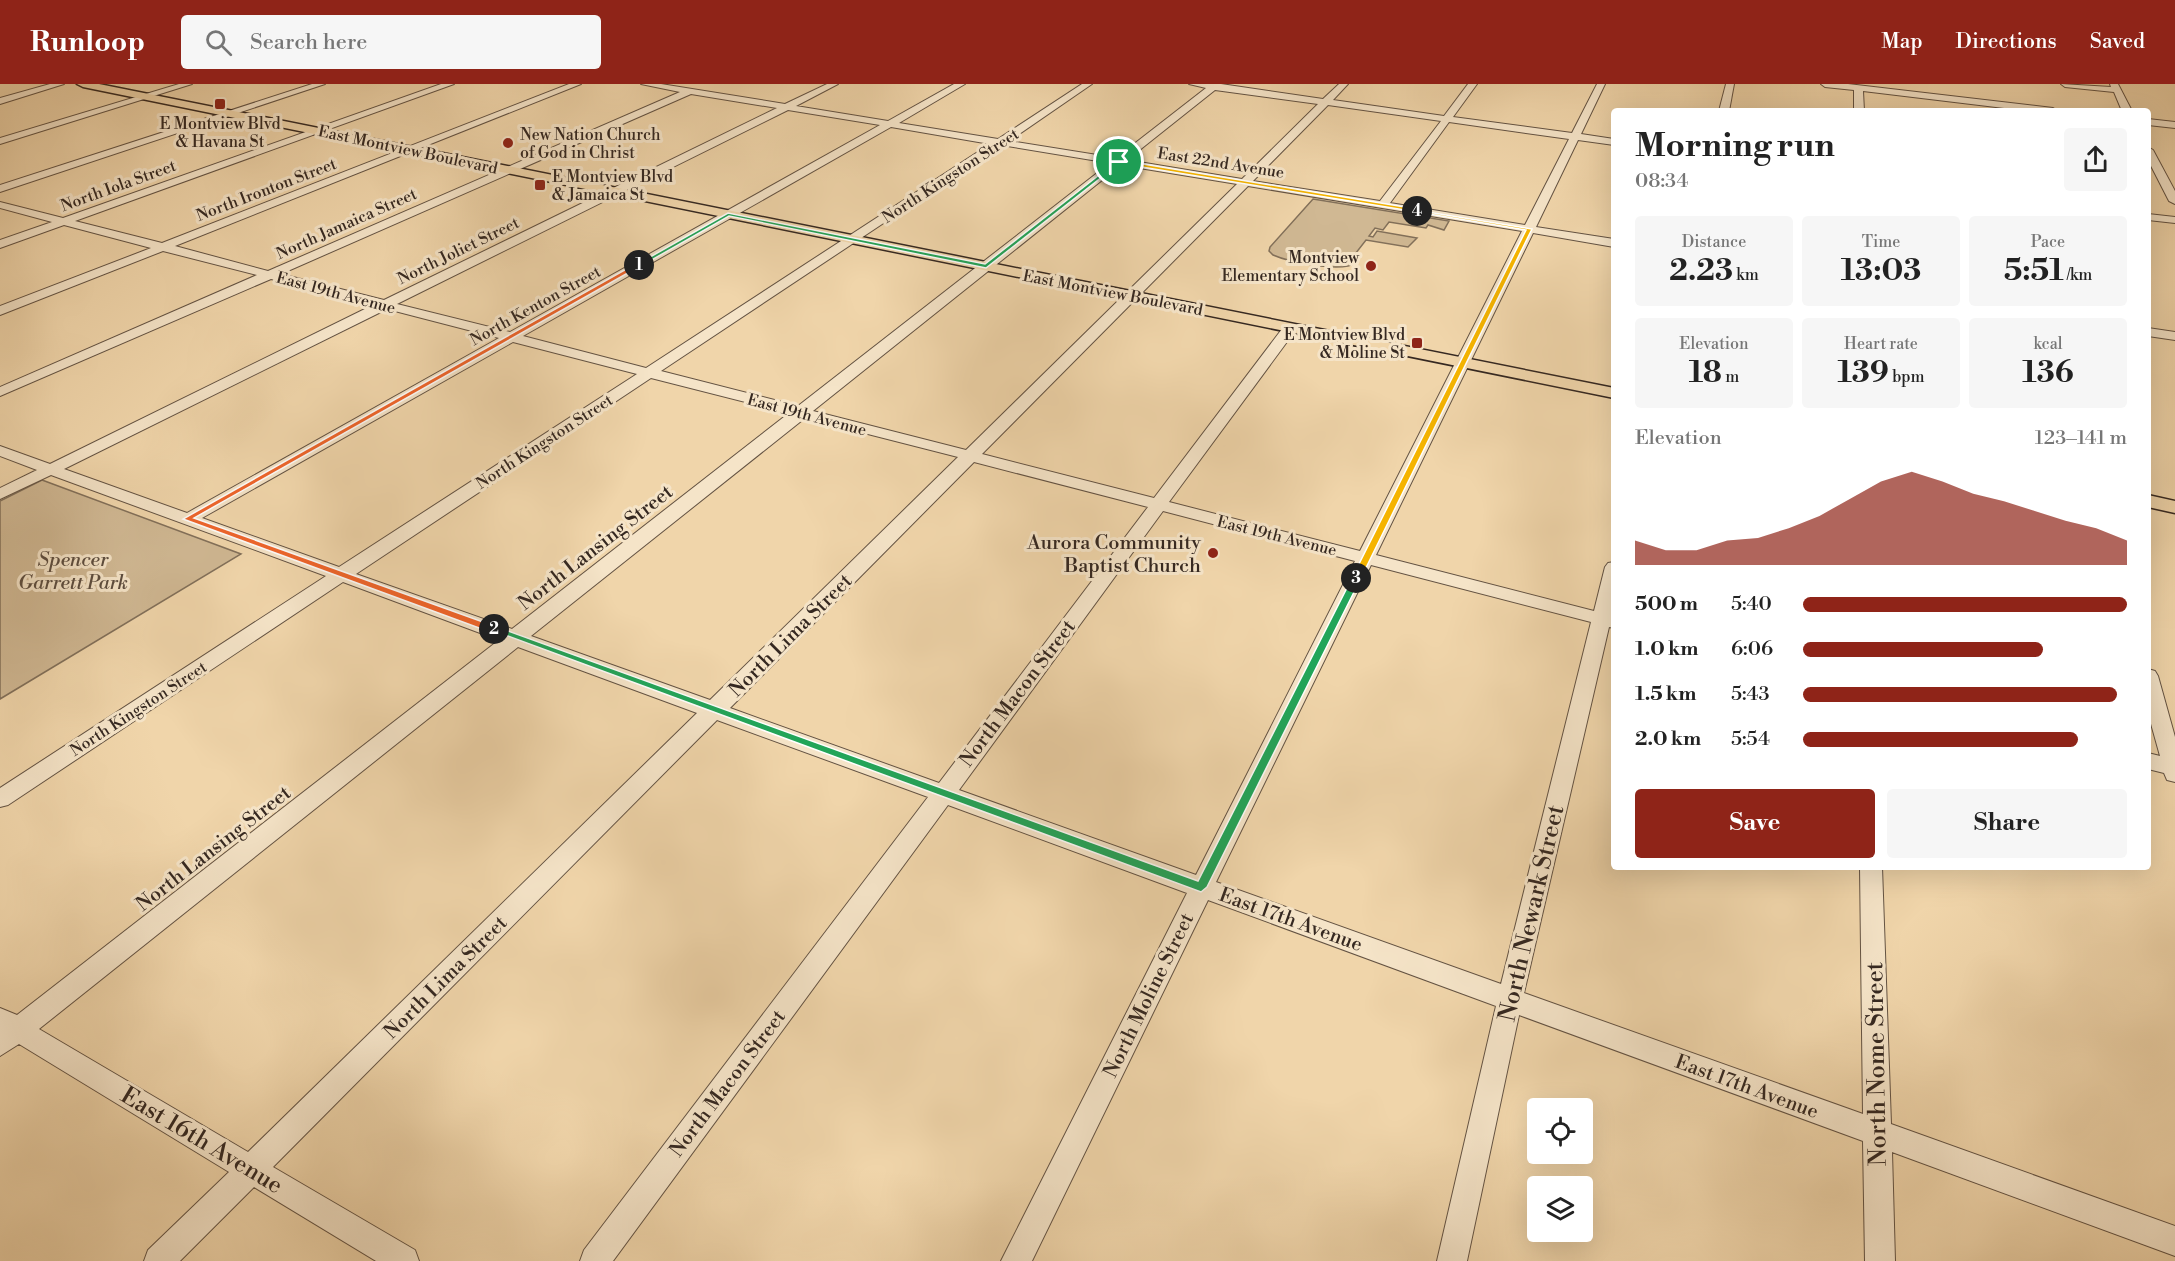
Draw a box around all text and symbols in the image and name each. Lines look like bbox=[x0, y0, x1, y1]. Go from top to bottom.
search box bbox=[181, 15, 601, 69]
text: Runloop bbox=[30, 25, 145, 60]
icon: search bbox=[202, 26, 235, 59]
text: Search here bbox=[250, 29, 367, 56]
text: Map bbox=[1881, 29, 1923, 55]
text: Directions bbox=[1956, 29, 2057, 55]
text: Saved bbox=[2090, 29, 2145, 55]
marker: E Montview Blvd & Havana St bbox=[213, 97, 227, 111]
place label: E Montview Blvd & Havana St bbox=[159, 114, 281, 152]
street label: East Montview Boulevard bbox=[316, 121, 499, 179]
street label: North Kingston Street bbox=[878, 124, 1023, 228]
place label: New Nation Church of God in Christ bbox=[520, 125, 661, 163]
text: Morning run bbox=[1635, 126, 1835, 167]
button: share bbox=[2064, 128, 2127, 191]
marker: New Nation Church of God in Christ bbox=[501, 136, 515, 150]
pin bbox=[1093, 136, 1144, 187]
street label: East 22nd Avenue bbox=[1156, 143, 1286, 183]
icon: arrive bbox=[1102, 145, 1135, 178]
street label: North Ironton Street bbox=[193, 154, 340, 226]
street label: North Iola Street bbox=[58, 156, 179, 216]
place label: E Montview Blvd & Jamaica St bbox=[552, 167, 673, 205]
text: 08:34 bbox=[1635, 169, 1688, 194]
marker: E Montview Blvd & Jamaica St bbox=[533, 178, 547, 192]
street label: North Jamaica Street bbox=[273, 184, 420, 264]
pin: 4 bbox=[1402, 196, 1432, 226]
text: 4 bbox=[1412, 201, 1422, 221]
street label: North Joliet Street bbox=[394, 213, 523, 289]
text: Distance bbox=[1682, 232, 1746, 252]
text: Time bbox=[1862, 232, 1900, 252]
text: Pace bbox=[2031, 232, 2065, 252]
place label: Montview Elementary School bbox=[1222, 248, 1360, 286]
pin: 1 bbox=[624, 250, 654, 280]
text: 2.23 bbox=[1669, 252, 1733, 290]
text: 13:03 bbox=[1841, 252, 1921, 290]
text: 5:51 bbox=[2004, 252, 2064, 290]
text: 1 bbox=[635, 255, 643, 275]
marker: Montview Elementary School bbox=[1364, 259, 1378, 273]
street label: North Kenton Street bbox=[466, 261, 605, 350]
text: km bbox=[1733, 265, 1759, 285]
text: /km bbox=[2064, 265, 2092, 285]
street label: East Montview Boulevard bbox=[1021, 266, 1205, 320]
street label: East 19th Avenue bbox=[274, 267, 398, 319]
place label: E Montview Blvd & Moline St bbox=[1284, 325, 1405, 363]
text: Elevation bbox=[1679, 334, 1749, 354]
text: Heart rate bbox=[1844, 334, 1918, 354]
text: kcal bbox=[2033, 334, 2063, 354]
marker: E Montview Blvd & Moline St bbox=[1410, 336, 1424, 350]
text: 18 bbox=[1689, 354, 1722, 392]
text: 139 bbox=[1837, 354, 1889, 392]
text: 136 bbox=[2022, 354, 2074, 392]
text: m bbox=[1722, 367, 1739, 387]
text: bpm bbox=[1889, 367, 1925, 387]
street label: East 19th Avenue bbox=[745, 389, 869, 441]
street label: North Kingston Street bbox=[472, 390, 617, 494]
text: Elevation bbox=[1635, 426, 1722, 451]
text: 123–141 m bbox=[2035, 426, 2127, 451]
street label: North Lansing Street bbox=[513, 480, 678, 616]
street label: East 19th Avenue bbox=[1215, 511, 1339, 561]
place label: Aurora Community Baptist Church bbox=[1026, 531, 1201, 579]
marker: Aurora Community Baptist Church bbox=[1206, 546, 1220, 560]
park label: Spencer Garrett Park bbox=[18, 548, 128, 596]
pin: 3 bbox=[1341, 563, 1371, 593]
text: 3 bbox=[1351, 568, 1361, 588]
street label: North Lima Street bbox=[724, 569, 858, 703]
text: 500 m bbox=[1635, 592, 1698, 617]
text: 5:40 bbox=[1731, 592, 1772, 617]
pin: 2 bbox=[479, 614, 509, 644]
street label: North Macon Street bbox=[955, 615, 1082, 772]
text: 2 bbox=[489, 619, 499, 639]
text: 1.0 km bbox=[1635, 637, 1699, 662]
text: 6:06 bbox=[1731, 637, 1773, 662]
street label: North Kingston Street bbox=[66, 657, 211, 761]
text: 1.5 km bbox=[1635, 682, 1696, 707]
text: 5:43 bbox=[1731, 682, 1769, 707]
text: 2.0 km bbox=[1635, 727, 1701, 752]
text: 5:54 bbox=[1731, 727, 1770, 752]
street label: North Lansing Street bbox=[131, 781, 296, 917]
button: Save bbox=[1635, 789, 1875, 858]
button: Share bbox=[1887, 789, 2127, 858]
street label: North Newark Street bbox=[1492, 802, 1572, 1024]
street label: East 17th Avenue bbox=[1215, 883, 1366, 958]
street label: North Moline Street bbox=[1099, 909, 1200, 1082]
street label: North Lima Street bbox=[379, 911, 513, 1045]
street label: North Nome Street bbox=[1860, 961, 1894, 1166]
street label: North Macon Street bbox=[665, 1005, 792, 1162]
street label: East 17th Avenue bbox=[1671, 1050, 1822, 1125]
street label: East 16th Avenue bbox=[115, 1081, 288, 1201]
map controls bbox=[1527, 1098, 1593, 1242]
button: locate bbox=[1527, 1098, 1593, 1164]
button: layers bbox=[1527, 1176, 1593, 1242]

